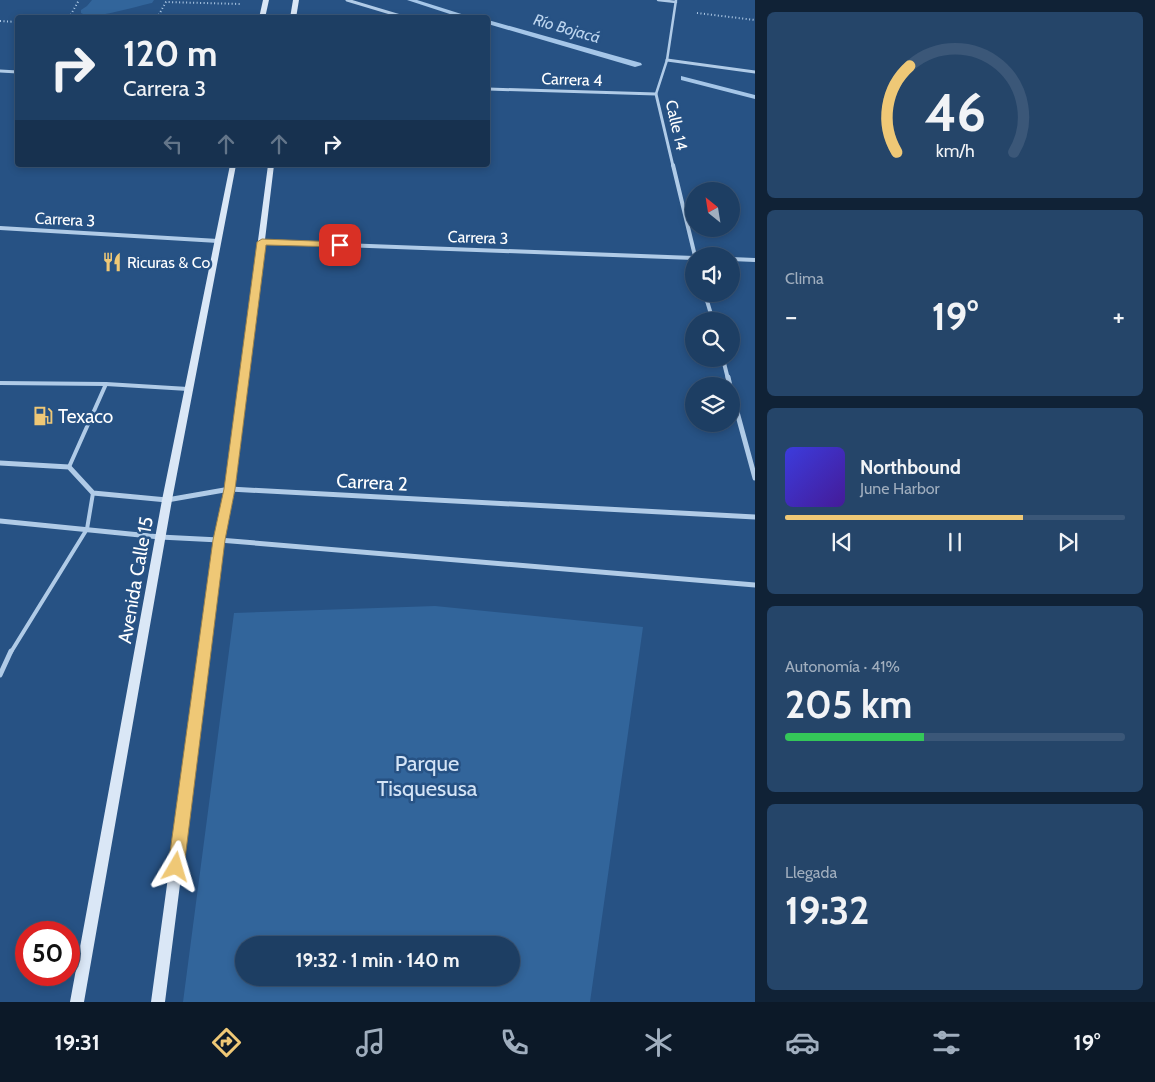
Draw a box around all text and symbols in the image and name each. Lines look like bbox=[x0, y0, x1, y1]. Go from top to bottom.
water label: Río Bojacá bbox=[531, 10, 602, 47]
text: 120 m bbox=[123, 32, 217, 75]
icon: right bbox=[40, 35, 105, 100]
street label: Carrera 4 bbox=[541, 69, 603, 90]
text: Carrera 3 bbox=[123, 75, 206, 102]
text: 46 bbox=[924, 81, 986, 144]
street label: Calle 14 bbox=[661, 98, 692, 152]
icon: left bbox=[159, 130, 187, 158]
icon: ahead bbox=[212, 130, 240, 158]
icon: ahead bbox=[265, 130, 293, 158]
icon: right bbox=[318, 130, 346, 158]
text: km/h bbox=[935, 140, 975, 161]
north arrow bbox=[685, 182, 740, 238]
map controls bbox=[685, 182, 740, 432]
street label: Carrera 3 bbox=[34, 208, 96, 231]
pin bbox=[319, 224, 361, 266]
street label: Carrera 3 bbox=[447, 227, 509, 248]
icon: arrive bbox=[326, 231, 354, 259]
button: sound bbox=[685, 247, 740, 302]
restaurant icon: Ricuras & Co bbox=[101, 251, 123, 273]
place label: Ricuras & Co bbox=[127, 253, 210, 272]
text: Clima bbox=[785, 269, 824, 288]
text: 19° bbox=[932, 293, 978, 340]
text: − bbox=[785, 299, 797, 333]
text: + bbox=[1113, 299, 1125, 333]
button: search bbox=[685, 312, 740, 367]
button: layers bbox=[685, 377, 740, 432]
fuel station icon: Texaco bbox=[32, 405, 54, 427]
place label: Texaco bbox=[58, 405, 113, 428]
text: Northbound bbox=[860, 456, 961, 479]
street label: Carrera 2 bbox=[336, 469, 408, 496]
text: June Harbor bbox=[860, 479, 940, 498]
street label: Avenida Calle 15 bbox=[113, 515, 158, 645]
icon: previous bbox=[828, 528, 856, 556]
icon: pause bbox=[941, 528, 969, 556]
icon: next bbox=[1054, 528, 1082, 556]
text: Autonomía · 41% bbox=[785, 657, 900, 676]
text: 205 km bbox=[785, 681, 912, 728]
park label: Parque Tisquesusa bbox=[377, 750, 478, 802]
position arrow bbox=[149, 840, 201, 892]
text: Llegada bbox=[785, 863, 837, 882]
text: 19:32 bbox=[785, 887, 869, 934]
speed limit sign: 50 bbox=[15, 921, 80, 986]
text: 19:32 · 1 min · 140 m bbox=[296, 949, 459, 972]
icon: directions bbox=[209, 1025, 244, 1060]
icon: music bbox=[353, 1025, 388, 1060]
icon: phone bbox=[497, 1025, 532, 1060]
icon: climate bbox=[641, 1025, 676, 1060]
icon: car bbox=[785, 1025, 820, 1060]
icon: filters bbox=[929, 1025, 964, 1060]
text: 19:31 bbox=[55, 1029, 100, 1056]
text: 19° bbox=[1074, 1029, 1100, 1056]

